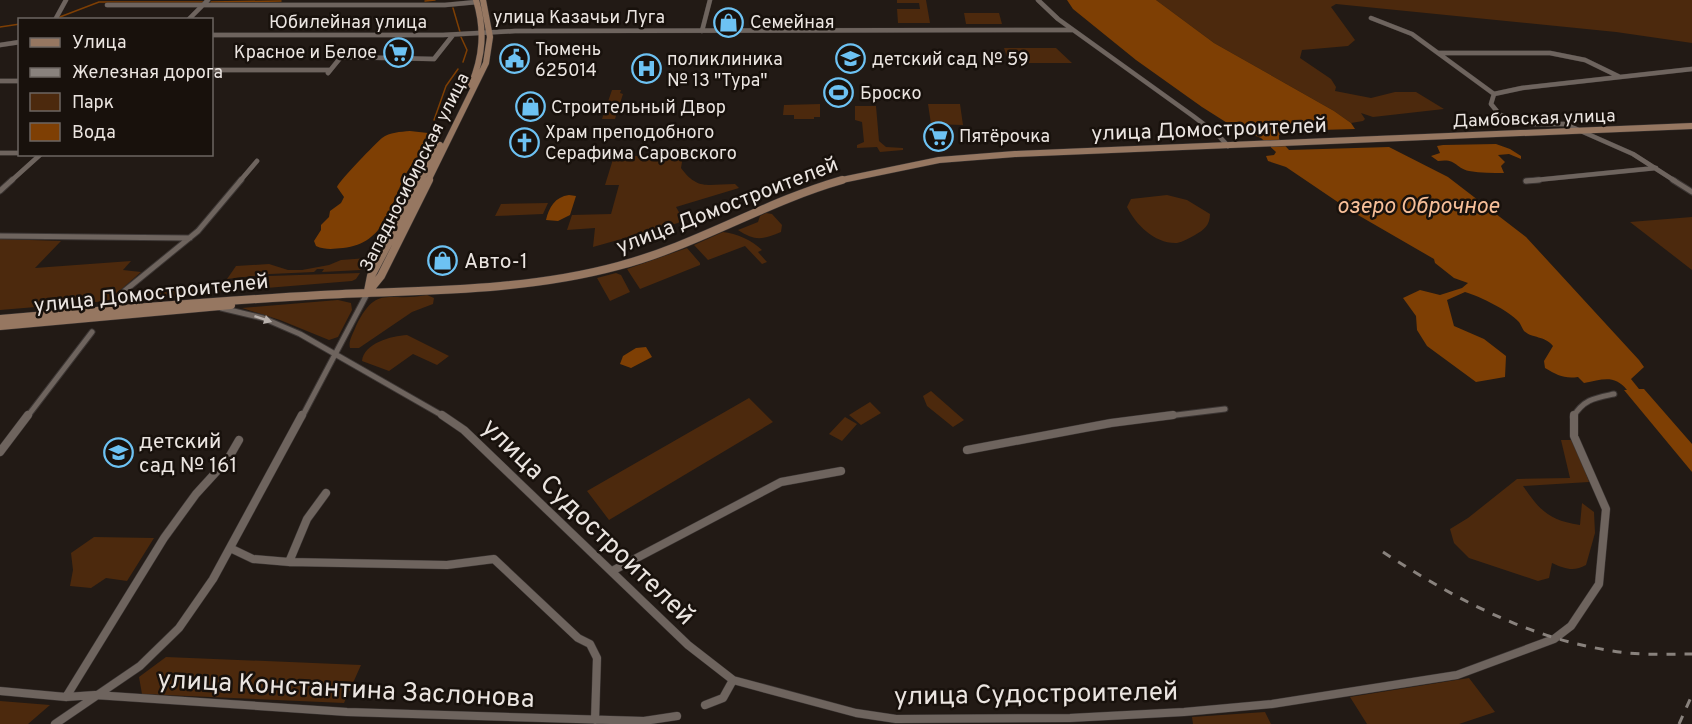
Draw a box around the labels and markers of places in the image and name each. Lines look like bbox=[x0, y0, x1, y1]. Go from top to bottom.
shop icon: Семейная bbox=[713, 6, 745, 38]
place label: Семейная bbox=[750, 12, 835, 35]
supermarket icon: Красное и Белое bbox=[382, 36, 414, 68]
place label: Тюмень 625014 bbox=[535, 39, 601, 83]
place label: Красное и Белое bbox=[234, 42, 377, 65]
public building icon: Тюмень 625014 bbox=[498, 43, 530, 75]
school or university icon: детский сад № 59 bbox=[835, 43, 867, 75]
place label: поликлиника № 13 "Тура" bbox=[667, 49, 783, 93]
place label: детский сад № 59 bbox=[872, 49, 1029, 72]
hospital icon: поликлиника № 13 "Тура" bbox=[630, 53, 662, 85]
sports icon: Броско bbox=[823, 77, 855, 109]
place label: Броско bbox=[860, 83, 922, 106]
shop icon: Строительный Двор bbox=[514, 91, 546, 123]
place label: Строительный Двор bbox=[551, 97, 726, 120]
supermarket icon: Пятёрочка bbox=[922, 120, 954, 152]
place label: Храм преподобного Серафима Саровского bbox=[545, 122, 737, 166]
church icon: Храм преподобного Серафима Саровского bbox=[508, 126, 540, 158]
place label: Пятёрочка bbox=[959, 126, 1050, 149]
shop icon: Авто-1 bbox=[427, 245, 459, 277]
place label: Авто-1 bbox=[464, 249, 528, 276]
place label: детский сад № 161 bbox=[139, 429, 237, 480]
school or university icon: детский сад № 161 bbox=[102, 437, 134, 469]

